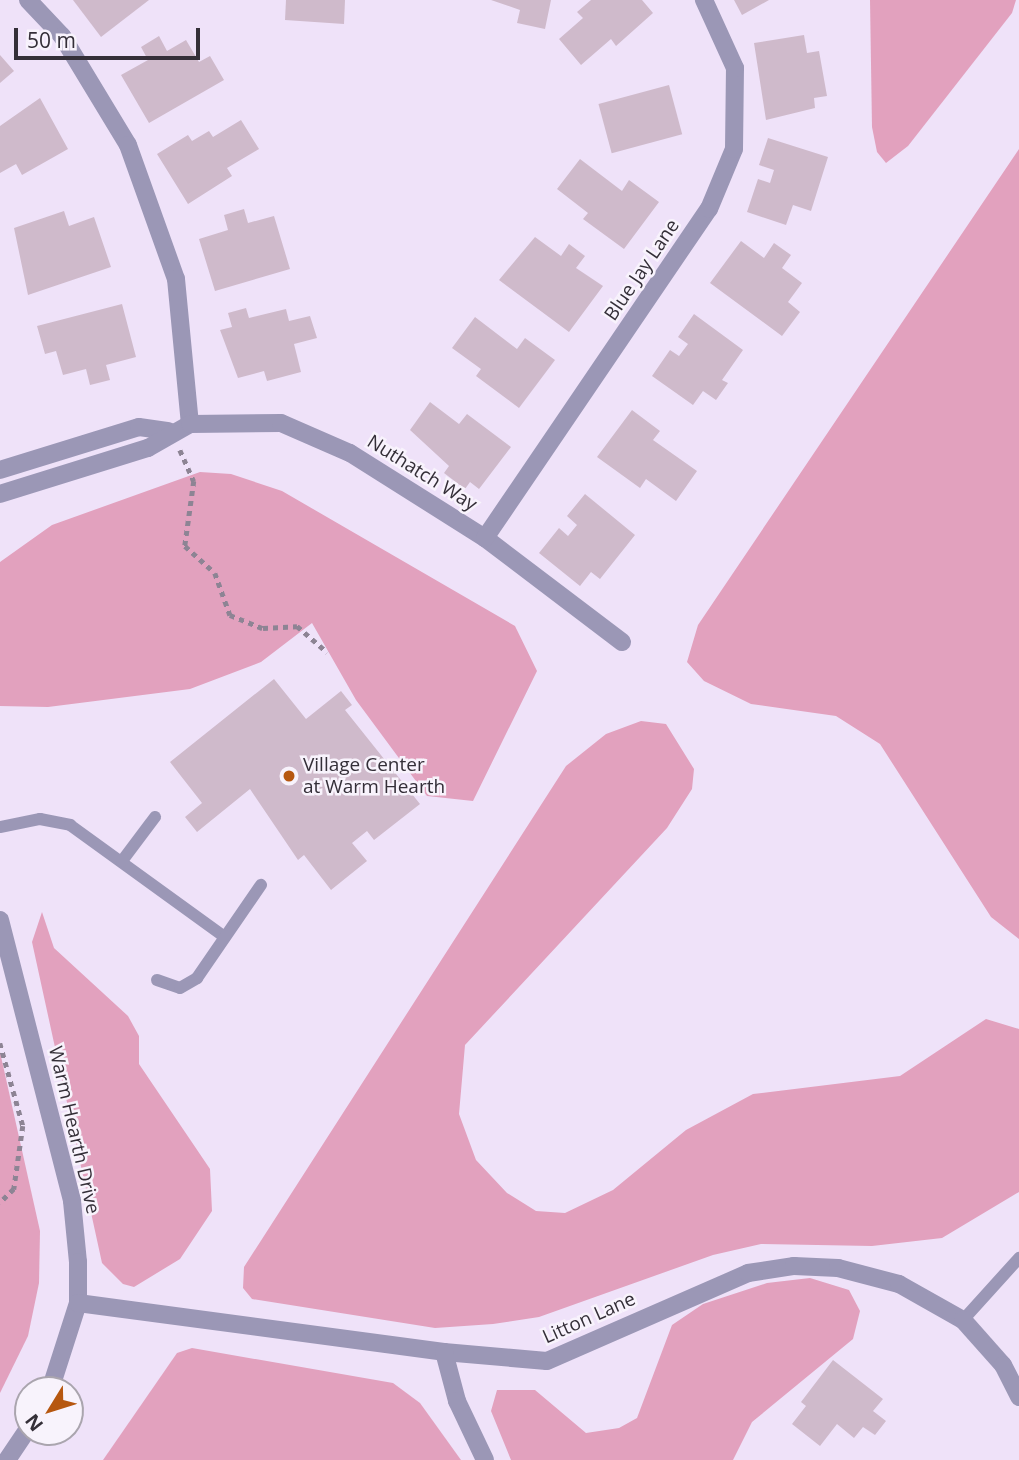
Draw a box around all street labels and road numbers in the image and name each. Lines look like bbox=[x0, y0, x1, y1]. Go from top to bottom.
street label: Blue Jay Lane bbox=[600, 215, 684, 325]
street label: Nuthatch Way bbox=[363, 430, 481, 516]
street label: Warm Hearth Drive bbox=[44, 1044, 104, 1216]
street label: Litton Lane bbox=[539, 1287, 639, 1349]

